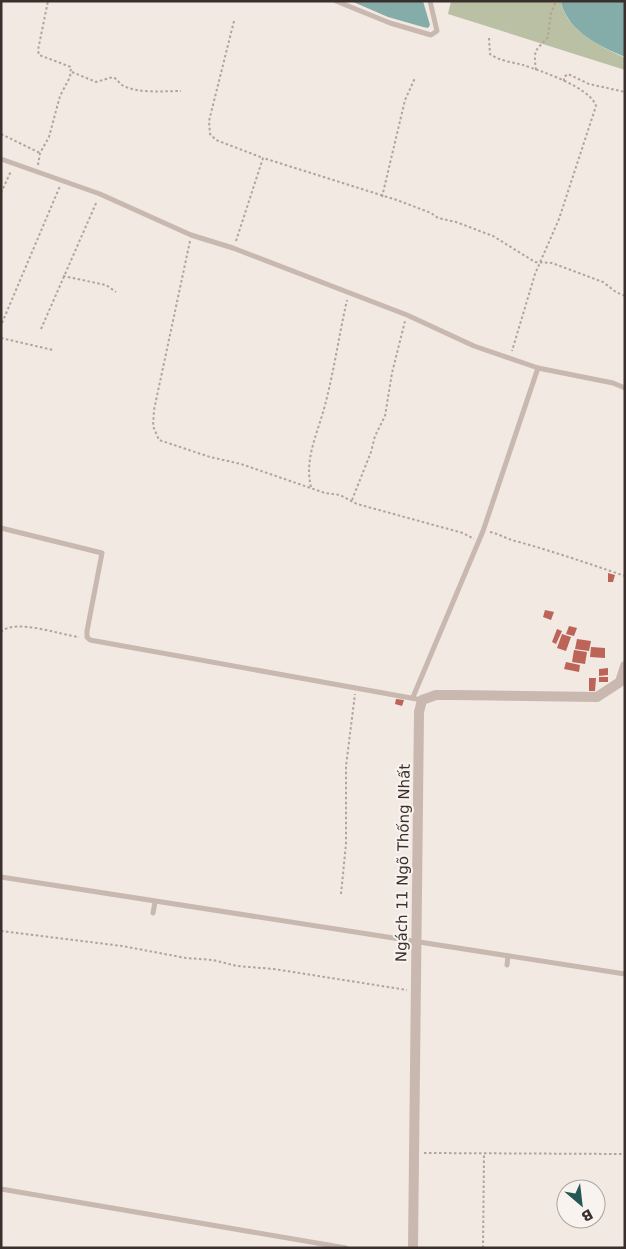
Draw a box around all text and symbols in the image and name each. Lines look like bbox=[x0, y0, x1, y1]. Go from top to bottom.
street label: Ngách 11 Ngõ Thống Nhất bbox=[392, 764, 414, 962]
north arrow bbox=[556, 1179, 606, 1229]
text: B bbox=[579, 1206, 596, 1225]

